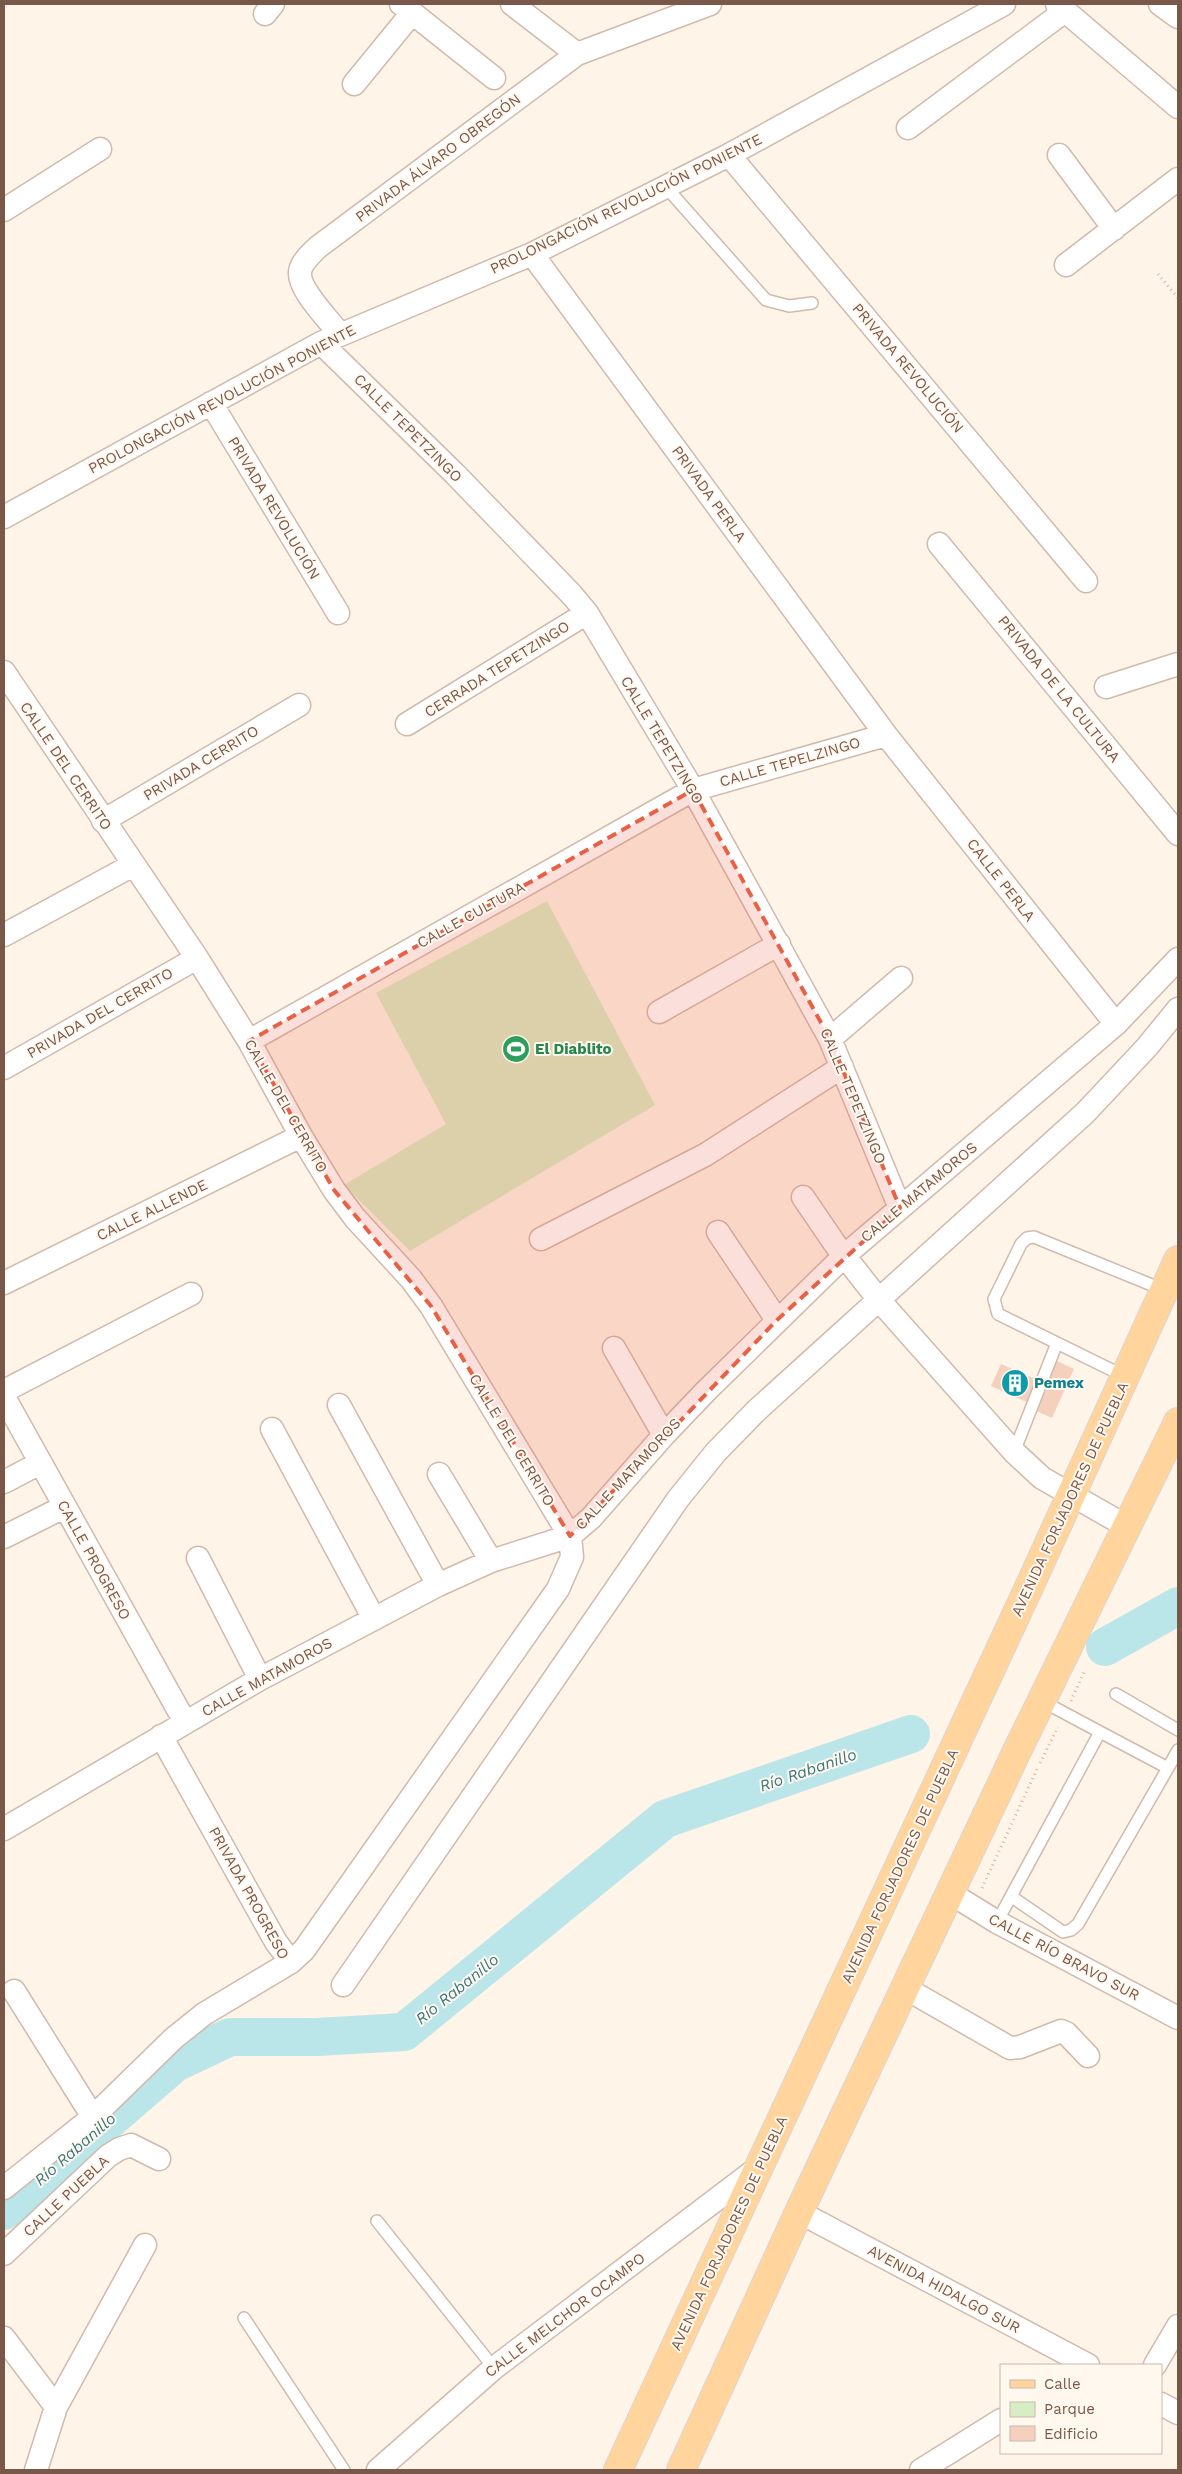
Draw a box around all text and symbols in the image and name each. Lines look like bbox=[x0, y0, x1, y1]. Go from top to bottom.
street label: PRIVADA ÁLVARO OBREGÓN bbox=[351, 89, 524, 226]
street label: PROLONGACIÓN REVOLUCIÓN PONIENTE bbox=[487, 129, 765, 278]
street label: PRIVADA REVOLUCIÓN bbox=[848, 299, 968, 437]
street label: PROLONGACIÓN REVOLUCIÓN PONIENTE bbox=[85, 320, 359, 477]
street label: CALLE TEPETZINGO bbox=[350, 370, 466, 486]
street label: PRIVADA REVOLUCIÓN bbox=[224, 433, 325, 583]
street label: PRIVADA PERLA bbox=[668, 442, 750, 546]
street label: PRIVADA DE LA CULTURA bbox=[994, 612, 1124, 766]
street label: CERRADA TEPETZINGO bbox=[421, 617, 573, 721]
street label: CALLE TEPETZINGO bbox=[617, 673, 707, 807]
street label: CALLE DEL CERRITO bbox=[16, 698, 116, 834]
street label: PRIVADA CERRITO bbox=[140, 721, 262, 805]
street label: CALLE TEPELZINGO bbox=[717, 733, 863, 791]
street label: CALLE PERLA bbox=[963, 835, 1039, 925]
street label: CALLE CULTURA bbox=[414, 878, 528, 952]
street label: PRIVADA DEL CERRITO bbox=[24, 964, 176, 1062]
street label: CALLE TEPETZINGO bbox=[816, 1025, 890, 1167]
sports icon: El Diablito bbox=[501, 1034, 531, 1064]
street label: CALLE DEL CERRITO bbox=[240, 1036, 332, 1176]
place label: El Diablito bbox=[535, 1040, 611, 1058]
street label: CALLE MATAMOROS bbox=[857, 1138, 981, 1246]
street label: CALLE ALLENDE bbox=[94, 1175, 210, 1245]
building icon: Pemex bbox=[1000, 1368, 1030, 1398]
street label: CALLE DEL CERRITO bbox=[465, 1371, 559, 1509]
place label: Pemex bbox=[1034, 1374, 1084, 1392]
street label: AVENIDA FORJADORES DE PUEBLA bbox=[1008, 1379, 1132, 1619]
street label: CALLE MATAMOROS bbox=[571, 1414, 685, 1534]
street label: CALLE PROGRESO bbox=[54, 1497, 134, 1623]
street label: CALLE MATAMOROS bbox=[199, 1634, 335, 1720]
water label: Río Rabanillo bbox=[757, 1745, 859, 1795]
street label: AVENIDA FORJADORES DE PUEBLA bbox=[838, 1746, 962, 1986]
street label: PRIVADA PROGRESO bbox=[205, 1824, 293, 1962]
street label: CALLE RÍO BRAVO SUR bbox=[985, 1910, 1143, 2004]
water label: Río Rabanillo bbox=[412, 1950, 502, 2028]
water label: Río Rabanillo bbox=[30, 2109, 120, 2189]
street label: AVENIDA FORJADORES DE PUEBLA bbox=[667, 2113, 791, 2353]
street label: CALLE PUEBLA bbox=[19, 2152, 113, 2240]
street label: AVENIDA HIDALGO SUR bbox=[864, 2241, 1024, 2337]
street label: CALLE MELCHOR OCAMPO bbox=[481, 2249, 649, 2381]
legend bbox=[1000, 2364, 1162, 2454]
text: Calle bbox=[1044, 2375, 1081, 2393]
text: Parque bbox=[1044, 2400, 1095, 2418]
text: Edificio bbox=[1044, 2425, 1098, 2443]

